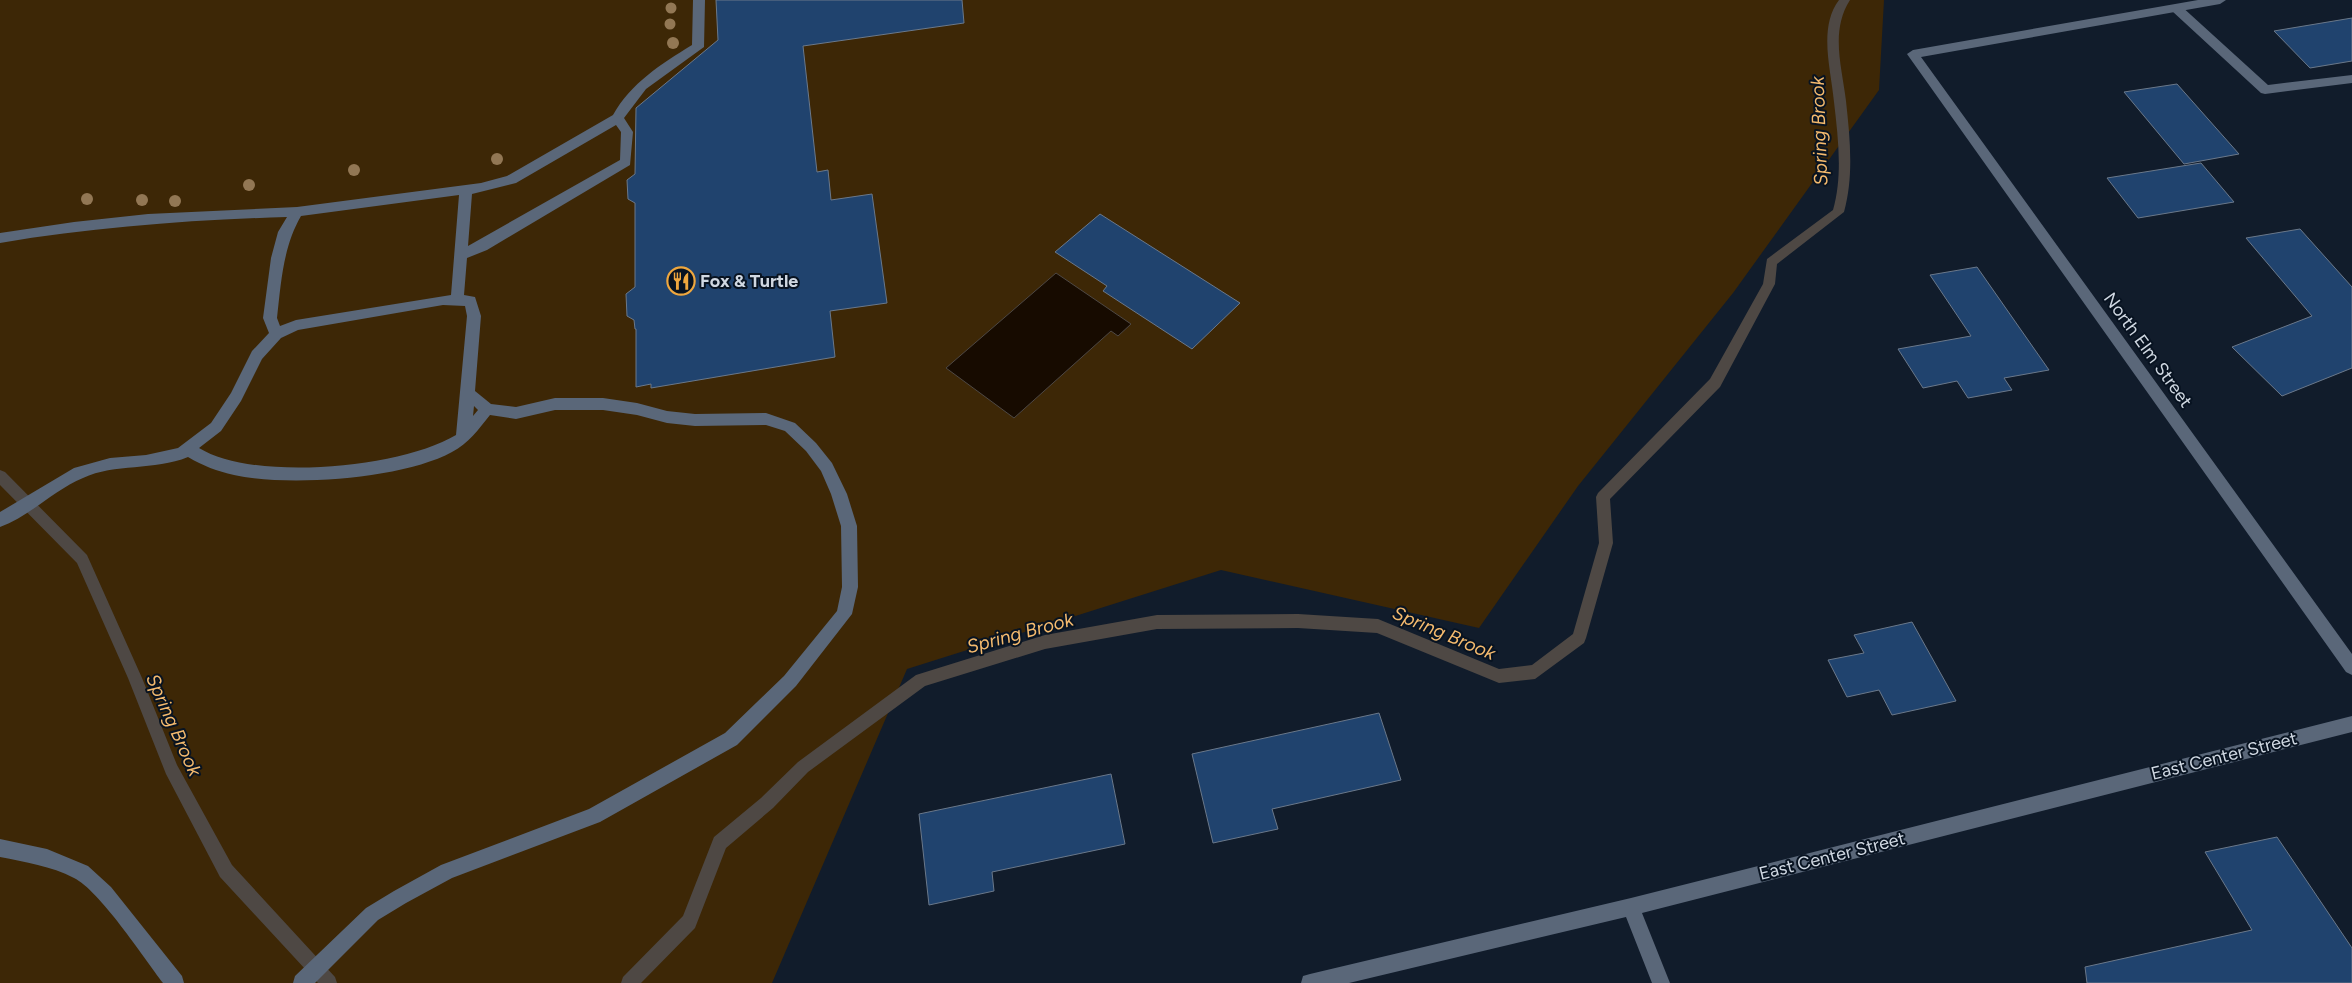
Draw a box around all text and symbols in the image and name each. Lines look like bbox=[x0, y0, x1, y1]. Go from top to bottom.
water label: Spring Brook bbox=[1806, 75, 1832, 186]
restaurant icon: Fox & Turtle bbox=[666, 266, 696, 296]
place label: Fox & Turtle bbox=[700, 270, 798, 292]
street label: North Elm Street bbox=[2099, 288, 2197, 412]
water label: Spring Brook bbox=[1389, 601, 1500, 665]
water label: Spring Brook bbox=[964, 608, 1077, 658]
water label: Spring Brook bbox=[141, 670, 207, 780]
street label: East Center Street bbox=[2149, 727, 2300, 785]
street label: East Center Street bbox=[1757, 827, 1908, 885]

